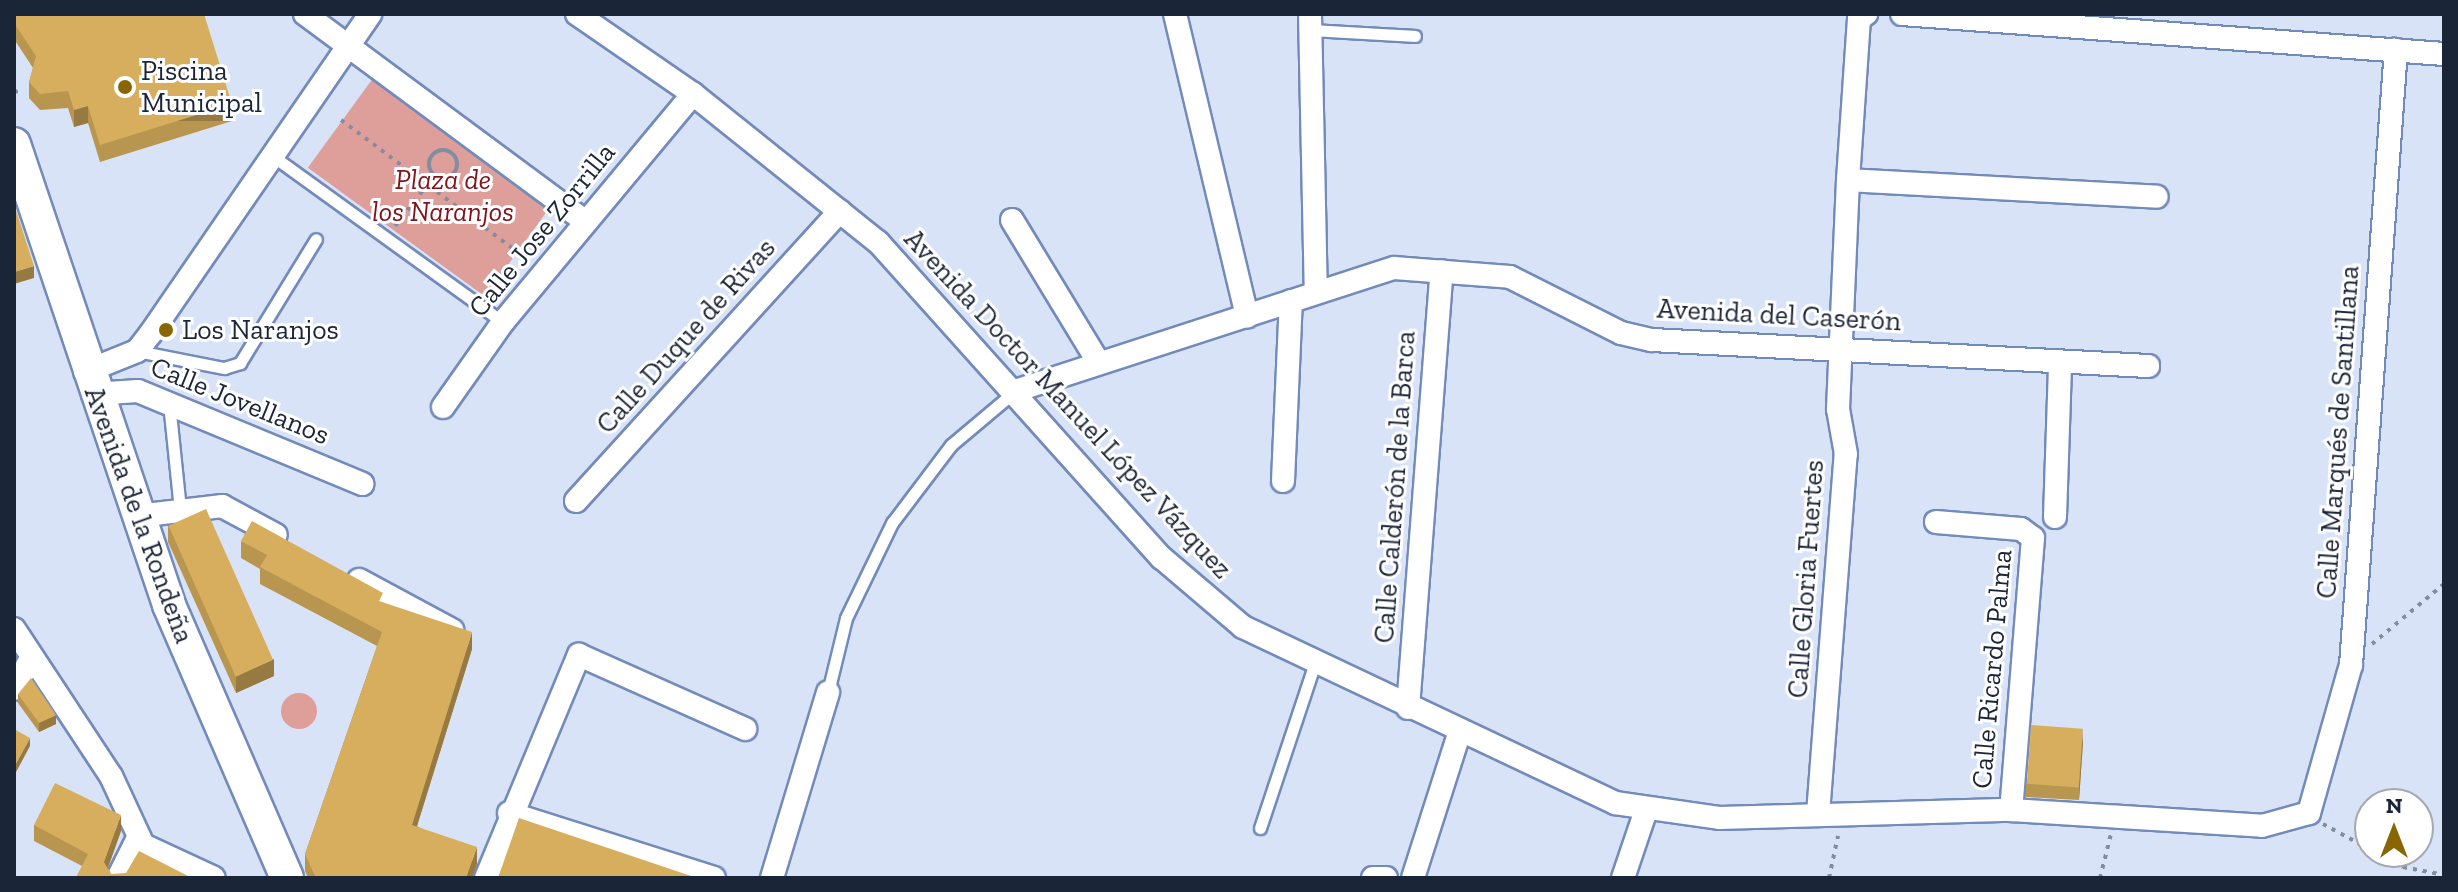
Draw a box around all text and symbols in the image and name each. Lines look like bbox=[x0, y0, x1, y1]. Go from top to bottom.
place label: Piscina Municipal bbox=[141, 54, 262, 120]
marker: Piscina Municipal bbox=[116, 78, 134, 96]
street label: Calle Jose Zorrilla bbox=[461, 136, 623, 324]
park label: Plaza de los Naranjos bbox=[372, 163, 514, 229]
street label: Avenida Doctor Manuel López Vázquez bbox=[897, 222, 1239, 586]
street label: Calle Duque de Rivas bbox=[589, 231, 783, 441]
street label: Calle Marqués de Santillana bbox=[2310, 264, 2366, 600]
street label: Avenida del Caserón bbox=[1656, 292, 1902, 338]
place label: Los Naranjos bbox=[182, 313, 339, 347]
marker: Los Naranjos bbox=[157, 321, 175, 339]
street label: Calle Calderón de la Barca bbox=[1367, 330, 1423, 644]
street label: Calle Jovellanos bbox=[146, 350, 334, 452]
street label: Avenida de la Rondeña bbox=[77, 382, 201, 648]
street label: Calle Gloria Fuertes bbox=[1781, 459, 1831, 699]
street label: Calle Ricardo Palma bbox=[1965, 548, 2019, 790]
north arrow bbox=[2354, 788, 2434, 868]
text: N bbox=[2386, 792, 2402, 819]

